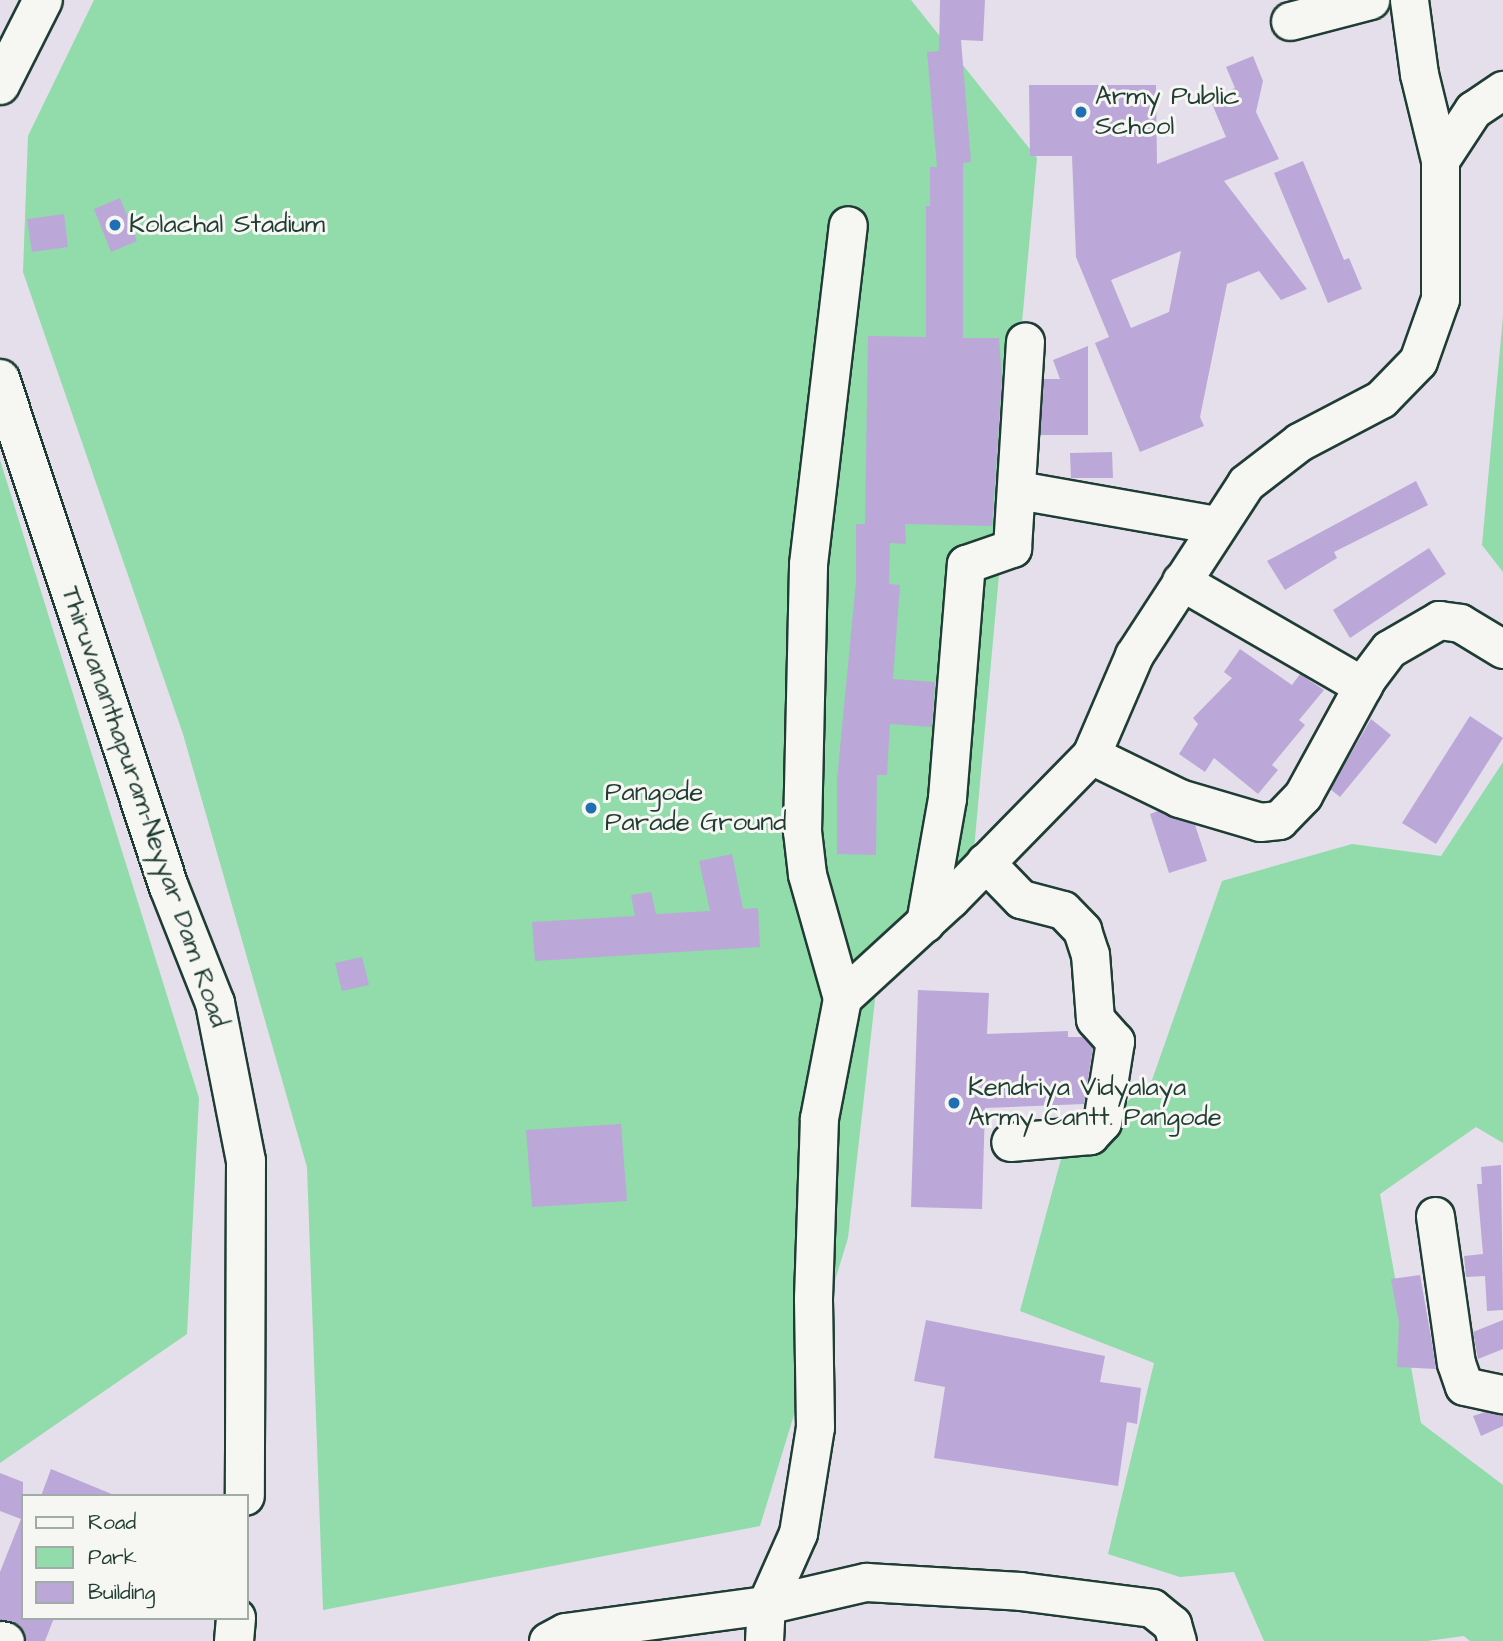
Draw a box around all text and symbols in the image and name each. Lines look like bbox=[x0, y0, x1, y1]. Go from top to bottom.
place label: Army Public School bbox=[1095, 81, 1240, 142]
marker: Army Public School bbox=[1073, 104, 1089, 120]
place label: Kolachal Stadium bbox=[129, 209, 325, 241]
marker: Kolachal Stadium bbox=[107, 217, 123, 233]
street label: Thiruvananthapuram-Neyyar Dam Road bbox=[54, 583, 234, 1031]
place label: Pangode Parade Ground bbox=[605, 777, 787, 838]
marker: Pangode Parade Ground bbox=[583, 800, 599, 816]
place label: Kendriya Vidyalaya Army Cantt. Pangode bbox=[968, 1072, 1222, 1134]
marker: Kendriya Vidyalaya Army Cantt. Pangode bbox=[946, 1095, 962, 1111]
legend bbox=[21, 1494, 248, 1620]
text: Road bbox=[88, 1508, 136, 1537]
text: Park bbox=[88, 1543, 137, 1572]
text: Building bbox=[88, 1578, 155, 1607]

